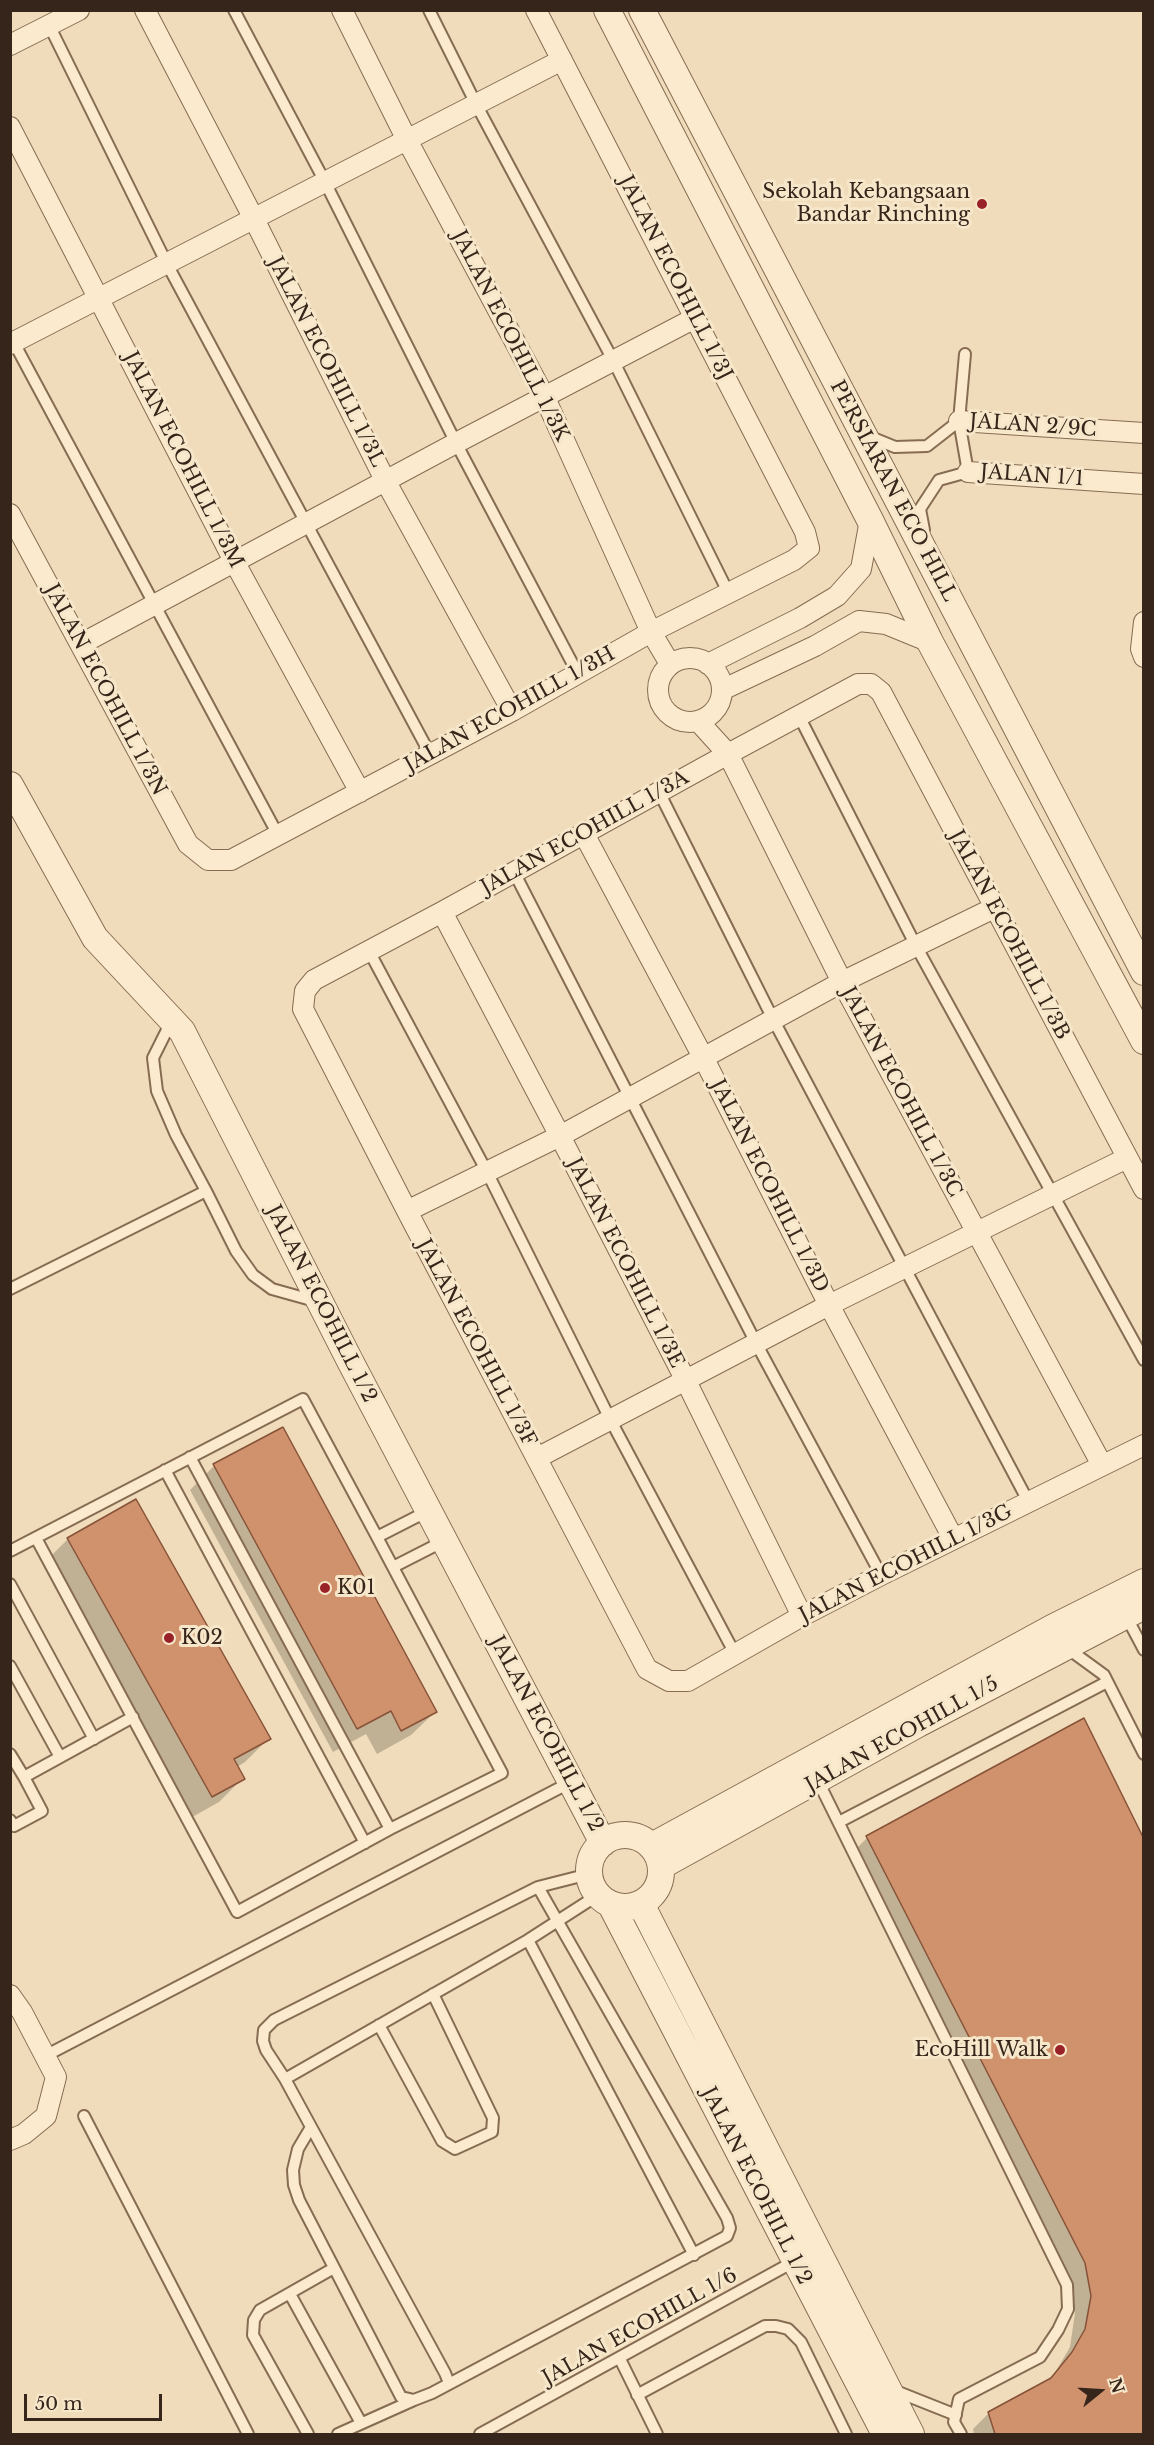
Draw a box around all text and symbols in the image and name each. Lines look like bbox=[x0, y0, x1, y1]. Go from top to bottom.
street label: JALAN ECOHILL 1/3J bbox=[613, 172, 737, 384]
place label: Sekolah Kebangsaan Bandar Rinching bbox=[762, 180, 970, 227]
marker: Sekolah Kebangsaan Bandar Rinching bbox=[975, 197, 989, 211]
street label: JALAN ECOHILL 1/3K bbox=[446, 226, 574, 446]
street label: JALAN ECOHILL 1/3L bbox=[262, 253, 390, 471]
street label: JALAN ECOHILL 1/3M bbox=[118, 348, 248, 572]
street label: PERSIARAN ECO HILL bbox=[824, 376, 962, 606]
street label: JALAN 2/9C bbox=[969, 410, 1097, 442]
street label: JALAN 1/1 bbox=[979, 460, 1085, 492]
street label: JALAN ECOHILL 1/3N bbox=[39, 580, 171, 800]
street label: JALAN ECOHILL 1/3H bbox=[401, 642, 619, 778]
street label: JALAN ECOHILL 1/3A bbox=[477, 766, 693, 900]
street label: JALAN ECOHILL 1/3B bbox=[944, 826, 1074, 1044]
street label: JALAN ECOHILL 1/3C bbox=[835, 983, 967, 1201]
street label: JALAN ECOHILL 1/3D bbox=[705, 1075, 833, 1297]
street label: JALAN ECOHILL 1/3E bbox=[561, 1154, 689, 1372]
street label: JALAN ECOHILL 1/2 bbox=[261, 1201, 381, 1407]
street label: JALAN ECOHILL 1/3F bbox=[411, 1235, 541, 1451]
street label: JALAN ECOHILL 1/3G bbox=[796, 1500, 1016, 1628]
place label: K01 bbox=[337, 1576, 375, 1600]
marker: K01 bbox=[318, 1581, 332, 1595]
place label: K02 bbox=[181, 1626, 223, 1650]
marker: K02 bbox=[162, 1631, 176, 1645]
street label: JALAN ECOHILL 1/2 bbox=[484, 1632, 608, 1836]
street label: JALAN ECOHILL 1/5 bbox=[801, 1672, 1003, 1798]
place label: EcoHill Walk bbox=[915, 2038, 1048, 2062]
marker: EcoHill Walk bbox=[1053, 2043, 1067, 2057]
street label: JALAN ECOHILL 1/2 bbox=[696, 2083, 816, 2289]
street label: JALAN ECOHILL 1/6 bbox=[539, 2263, 741, 2391]
north arrow bbox=[1070, 2361, 1130, 2421]
text: N bbox=[1105, 2375, 1129, 2396]
scale bar bbox=[27, 2382, 165, 2420]
text: 50 m bbox=[35, 2393, 83, 2415]

